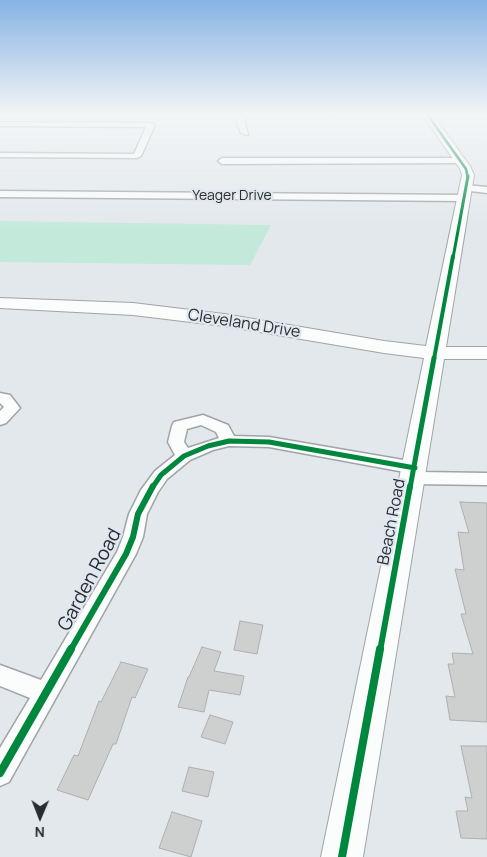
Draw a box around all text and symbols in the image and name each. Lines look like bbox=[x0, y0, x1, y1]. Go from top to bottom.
street label: Yeager Drive bbox=[192, 188, 272, 204]
street label: Cleveland Drive bbox=[186, 306, 302, 342]
street label: Beach Road bbox=[374, 477, 410, 567]
street label: Garden Road bbox=[53, 525, 127, 635]
north arrow bbox=[15, 792, 65, 842]
text: N bbox=[35, 823, 45, 842]

